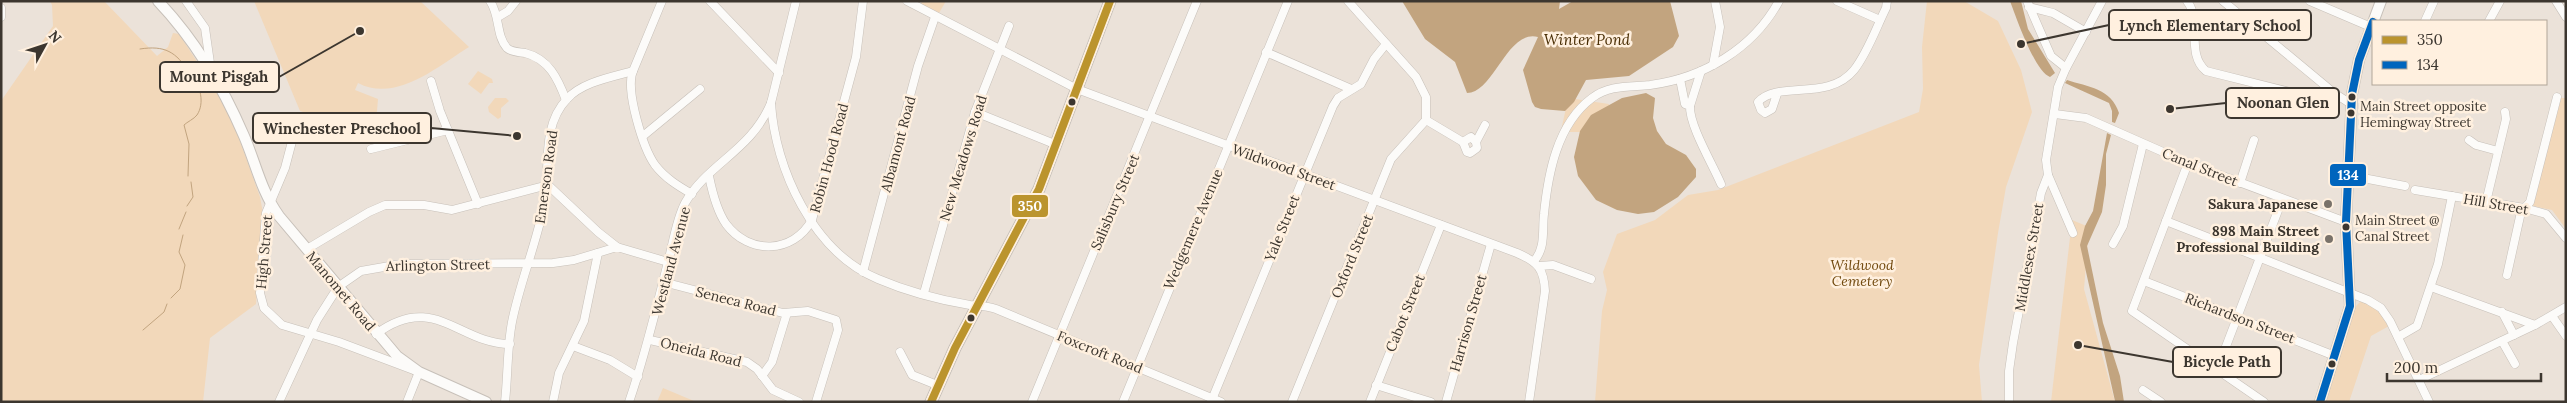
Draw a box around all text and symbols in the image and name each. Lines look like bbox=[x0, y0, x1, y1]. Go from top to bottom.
callout: Lynch Elementary School bbox=[2109, 10, 2311, 40]
text: Lynch Elementary School bbox=[2119, 16, 2301, 35]
north arrow bbox=[20, 20, 70, 70]
legend bbox=[2372, 20, 2547, 85]
text: N bbox=[45, 27, 65, 47]
water label: Winter Pond bbox=[1544, 30, 1631, 49]
text: 350 bbox=[2417, 30, 2443, 49]
text: 134 bbox=[2417, 55, 2439, 74]
callout: Mount Pisgah bbox=[160, 62, 279, 92]
text: Mount Pisgah bbox=[170, 67, 269, 86]
callout: Noonan Glen bbox=[2226, 88, 2339, 118]
unlabelled marker bbox=[2347, 92, 2357, 102]
street label: New Meadows Road bbox=[935, 93, 991, 223]
text: Noonan Glen bbox=[2237, 93, 2330, 112]
street label: Albamont Road bbox=[876, 94, 919, 195]
unlabelled marker bbox=[1067, 97, 1077, 107]
place label: Main Street opposite Hemingway Street bbox=[2360, 98, 2487, 131]
street label: Robin Hood Road bbox=[806, 101, 852, 215]
marker: Main Street opposite Hemingway Street bbox=[2346, 108, 2356, 118]
callout: Winchester Preschool bbox=[253, 113, 431, 143]
text: Winchester Preschool bbox=[263, 119, 421, 138]
street label: Emerson Road bbox=[531, 129, 561, 225]
street label: Wildwood Street bbox=[1230, 140, 1339, 194]
street label: Canal Street bbox=[2160, 144, 2241, 191]
street label: Salisbury Street bbox=[1087, 151, 1144, 253]
line badge: 134 bbox=[2329, 163, 2367, 187]
street label: Wedgemere Avenue bbox=[1159, 166, 1227, 292]
text: 134 bbox=[2337, 166, 2359, 184]
street label: Hill Street bbox=[2462, 189, 2531, 219]
street label: Yale Street bbox=[1260, 192, 1304, 265]
line badge: 350 bbox=[1011, 194, 1049, 218]
place label: Sakura Japanese bbox=[2208, 195, 2318, 213]
text: 350 bbox=[1018, 197, 1042, 215]
marker: Sakura Japanese bbox=[2322, 198, 2334, 210]
street label: Middlesex Street bbox=[2011, 201, 2047, 313]
street label: Westland Avenue bbox=[648, 204, 694, 317]
street label: Oxford Street bbox=[1327, 211, 1377, 301]
place label: Main Street @ Canal Street bbox=[2355, 212, 2439, 245]
street label: High Street bbox=[252, 213, 276, 290]
place label: 898 Main Street Professional Building bbox=[2176, 222, 2320, 256]
marker: Main Street @ Canal Street bbox=[2341, 222, 2351, 232]
marker: 898 Main Street Professional Building bbox=[2323, 233, 2335, 245]
street label: Manomet Road bbox=[302, 248, 380, 334]
street label: Arlington Street bbox=[385, 255, 491, 275]
park label: Wildwood Cemetery bbox=[1830, 256, 1894, 290]
street label: Cabot Street bbox=[1381, 271, 1429, 354]
street label: Harrison Street bbox=[1445, 272, 1491, 374]
street label: Seneca Road bbox=[694, 282, 778, 320]
street label: Richardson Street bbox=[2182, 289, 2298, 348]
unlabelled marker bbox=[966, 313, 976, 323]
street label: Foxcroft Road bbox=[1054, 327, 1146, 377]
street label: Oneida Road bbox=[659, 333, 743, 371]
callout: Bicycle Path bbox=[2173, 347, 2281, 377]
scale bar bbox=[2387, 350, 2541, 382]
text: Bicycle Path bbox=[2183, 352, 2272, 371]
text: 200 m bbox=[2394, 358, 2438, 377]
unlabelled marker bbox=[2327, 359, 2337, 369]

